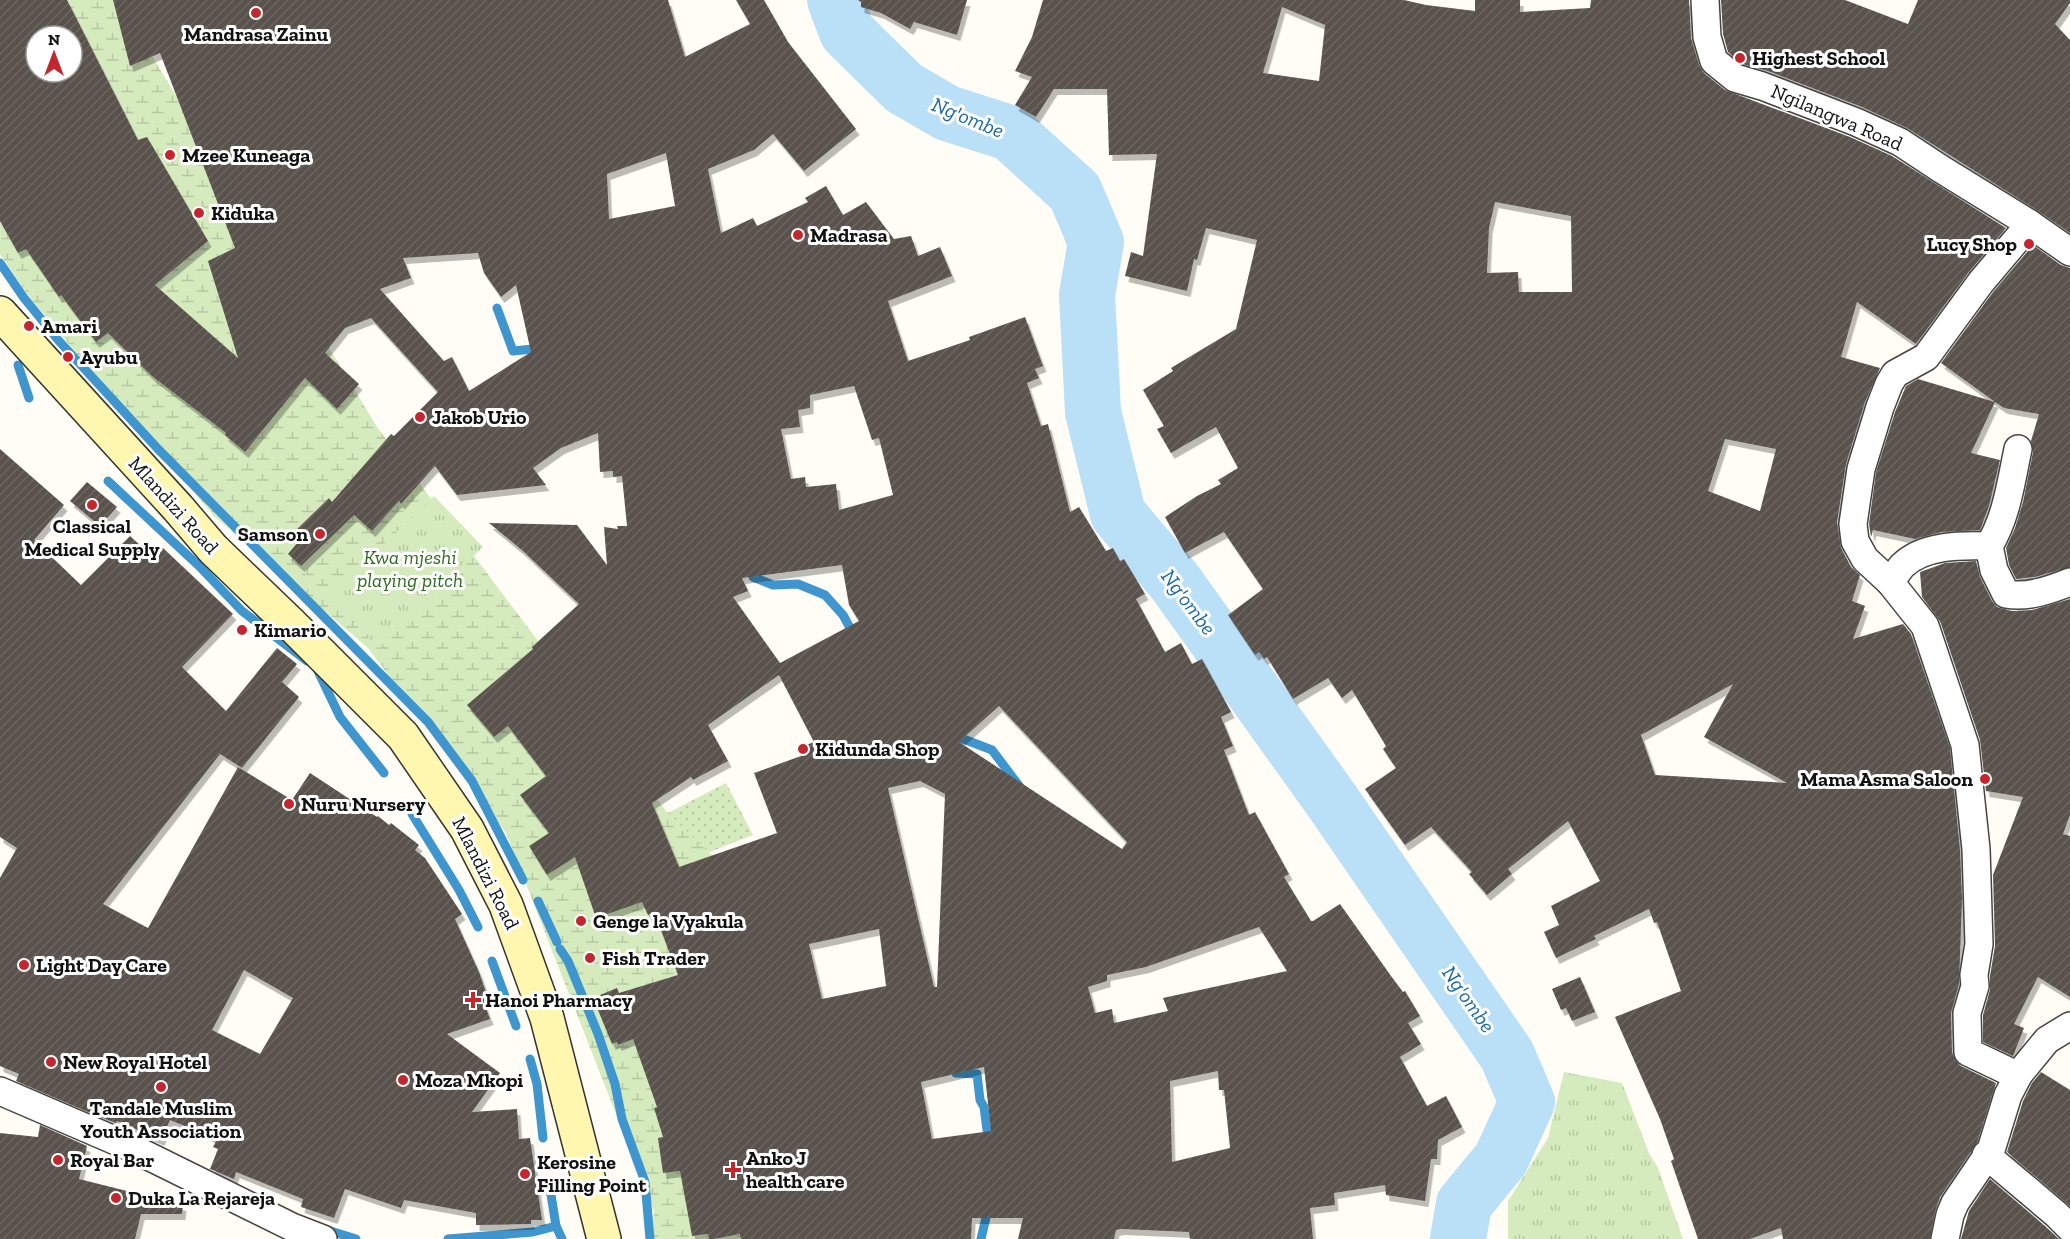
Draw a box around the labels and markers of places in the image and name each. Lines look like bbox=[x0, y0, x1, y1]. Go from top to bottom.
marker: Mandrasa Zainu bbox=[249, 6, 263, 20]
place label: Mandrasa Zainu bbox=[184, 22, 329, 46]
place label: Highest School bbox=[1752, 46, 1886, 70]
marker: Highest School bbox=[1733, 51, 1747, 65]
place label: Mzee Kuneaga bbox=[182, 143, 310, 167]
marker: Mzee Kuneaga bbox=[163, 148, 177, 162]
place label: Kiduka bbox=[211, 201, 275, 225]
marker: Kiduka bbox=[192, 206, 206, 220]
place label: Madrasa bbox=[810, 223, 888, 247]
marker: Madrasa bbox=[791, 228, 805, 242]
place label: Lucy Shop bbox=[1926, 232, 2017, 256]
marker: Lucy Shop bbox=[2022, 237, 2036, 251]
place label: Amari bbox=[41, 314, 97, 338]
marker: Amari bbox=[22, 319, 36, 333]
place label: Ayubu bbox=[80, 345, 138, 369]
marker: Ayubu bbox=[61, 350, 75, 364]
place label: Jakob Urio bbox=[432, 405, 527, 429]
marker: Jakob Urio bbox=[413, 410, 427, 424]
marker: Classical Medical Supply bbox=[85, 498, 99, 512]
place label: Classical Medical Supply bbox=[24, 514, 160, 561]
place label: Samson bbox=[238, 522, 308, 546]
marker: Samson bbox=[313, 527, 327, 541]
place label: Kimario bbox=[254, 618, 327, 642]
marker: Kimario bbox=[235, 623, 249, 637]
place label: Kidunda Shop bbox=[815, 737, 939, 761]
marker: Kidunda Shop bbox=[796, 742, 810, 756]
place label: Mama Asma Saloon bbox=[1800, 767, 1973, 791]
marker: Mama Asma Saloon bbox=[1978, 772, 1992, 786]
place label: Nuru Nursery bbox=[301, 792, 426, 816]
marker: Nuru Nursery bbox=[282, 797, 296, 811]
place label: Genge la Vyakula bbox=[593, 909, 744, 933]
marker: Genge la Vyakula bbox=[574, 914, 588, 928]
place label: Fish Trader bbox=[602, 946, 706, 970]
marker: Fish Trader bbox=[583, 951, 597, 965]
place label: Light Day Care bbox=[36, 953, 167, 977]
marker: Light Day Care bbox=[17, 958, 31, 972]
place label: Hanoi Pharmacy bbox=[485, 988, 633, 1012]
marker: Hanoi Pharmacy bbox=[466, 993, 480, 1007]
place label: New Royal Hotel bbox=[63, 1050, 207, 1074]
marker: New Royal Hotel bbox=[44, 1055, 58, 1069]
place label: Moza Mkopi bbox=[415, 1068, 523, 1092]
marker: Moza Mkopi bbox=[396, 1073, 410, 1087]
marker: Tandale Muslim Youth Association bbox=[154, 1080, 168, 1094]
place label: Tandale Muslim Youth Association bbox=[81, 1096, 242, 1143]
place label: Anko J health care bbox=[746, 1146, 845, 1193]
place label: Royal Bar bbox=[70, 1148, 155, 1172]
place label: Kerosine Filling Point bbox=[537, 1150, 648, 1197]
marker: Royal Bar bbox=[51, 1153, 65, 1167]
marker: Anko J health care bbox=[724, 1161, 742, 1179]
marker: Kerosine Filling Point bbox=[518, 1167, 532, 1181]
place label: Duka La Rejareja bbox=[128, 1186, 275, 1210]
marker: Duka La Rejareja bbox=[109, 1191, 123, 1205]

